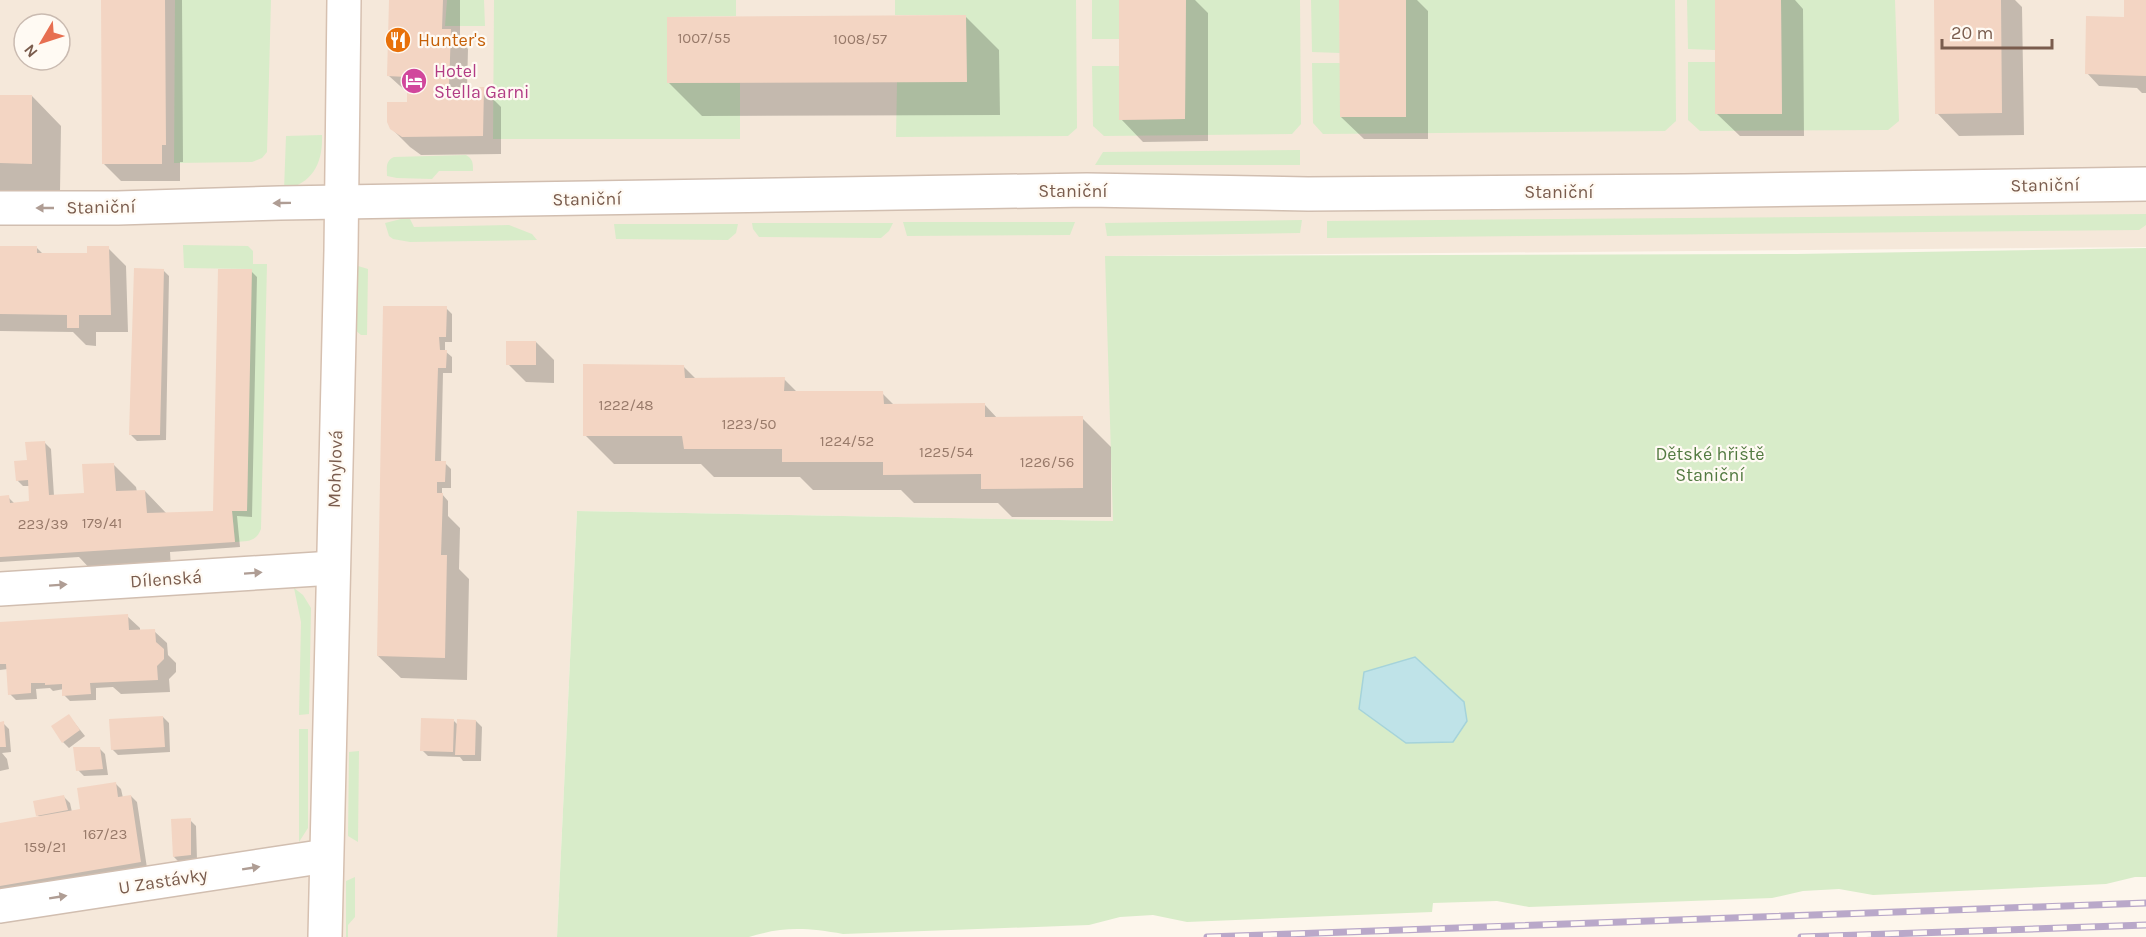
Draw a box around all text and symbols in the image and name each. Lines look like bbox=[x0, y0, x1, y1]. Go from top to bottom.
north arrow bbox=[12, 12, 72, 72]
scale bar bbox=[1942, 12, 2052, 50]
text: 20 m bbox=[1951, 22, 1993, 44]
restaurant icon: Hunter's bbox=[383, 25, 413, 55]
place label: Hunter's bbox=[418, 29, 486, 51]
house number: 1007/55 bbox=[677, 29, 731, 47]
house number: 1008/57 bbox=[833, 30, 887, 48]
text: N bbox=[20, 41, 42, 62]
place label: Hotel Stella Garni bbox=[434, 60, 529, 103]
hotel icon: Hotel Stella Garni bbox=[399, 66, 429, 96]
street label: Staniční bbox=[2010, 173, 2080, 197]
street label: Staniční bbox=[1038, 180, 1108, 202]
street label: Staniční bbox=[1524, 181, 1594, 203]
street label: Staniční bbox=[552, 187, 622, 211]
street label: Staniční bbox=[66, 195, 136, 219]
one-way arrow bbox=[273, 198, 292, 208]
one-way arrow bbox=[36, 203, 55, 213]
house number: 1222/48 bbox=[598, 396, 654, 414]
house number: 1223/50 bbox=[721, 415, 777, 433]
street label: Mohylová bbox=[323, 430, 347, 508]
house number: 1224/52 bbox=[820, 432, 874, 450]
house number: 1225/54 bbox=[919, 443, 974, 461]
park label: Dětské hřiště Staniční bbox=[1655, 443, 1765, 486]
house number: 1226/56 bbox=[1020, 453, 1074, 471]
house number: 179/41 bbox=[82, 514, 122, 532]
house number: 223/39 bbox=[18, 515, 68, 533]
street label: Dílenská bbox=[129, 566, 203, 592]
one-way arrow bbox=[244, 569, 263, 578]
one-way arrow bbox=[49, 581, 68, 590]
house number: 167/23 bbox=[83, 825, 127, 843]
house number: 159/21 bbox=[24, 838, 66, 856]
street label: U Zastávky bbox=[117, 863, 210, 899]
one-way arrow bbox=[241, 864, 260, 873]
one-way arrow bbox=[48, 893, 67, 902]

